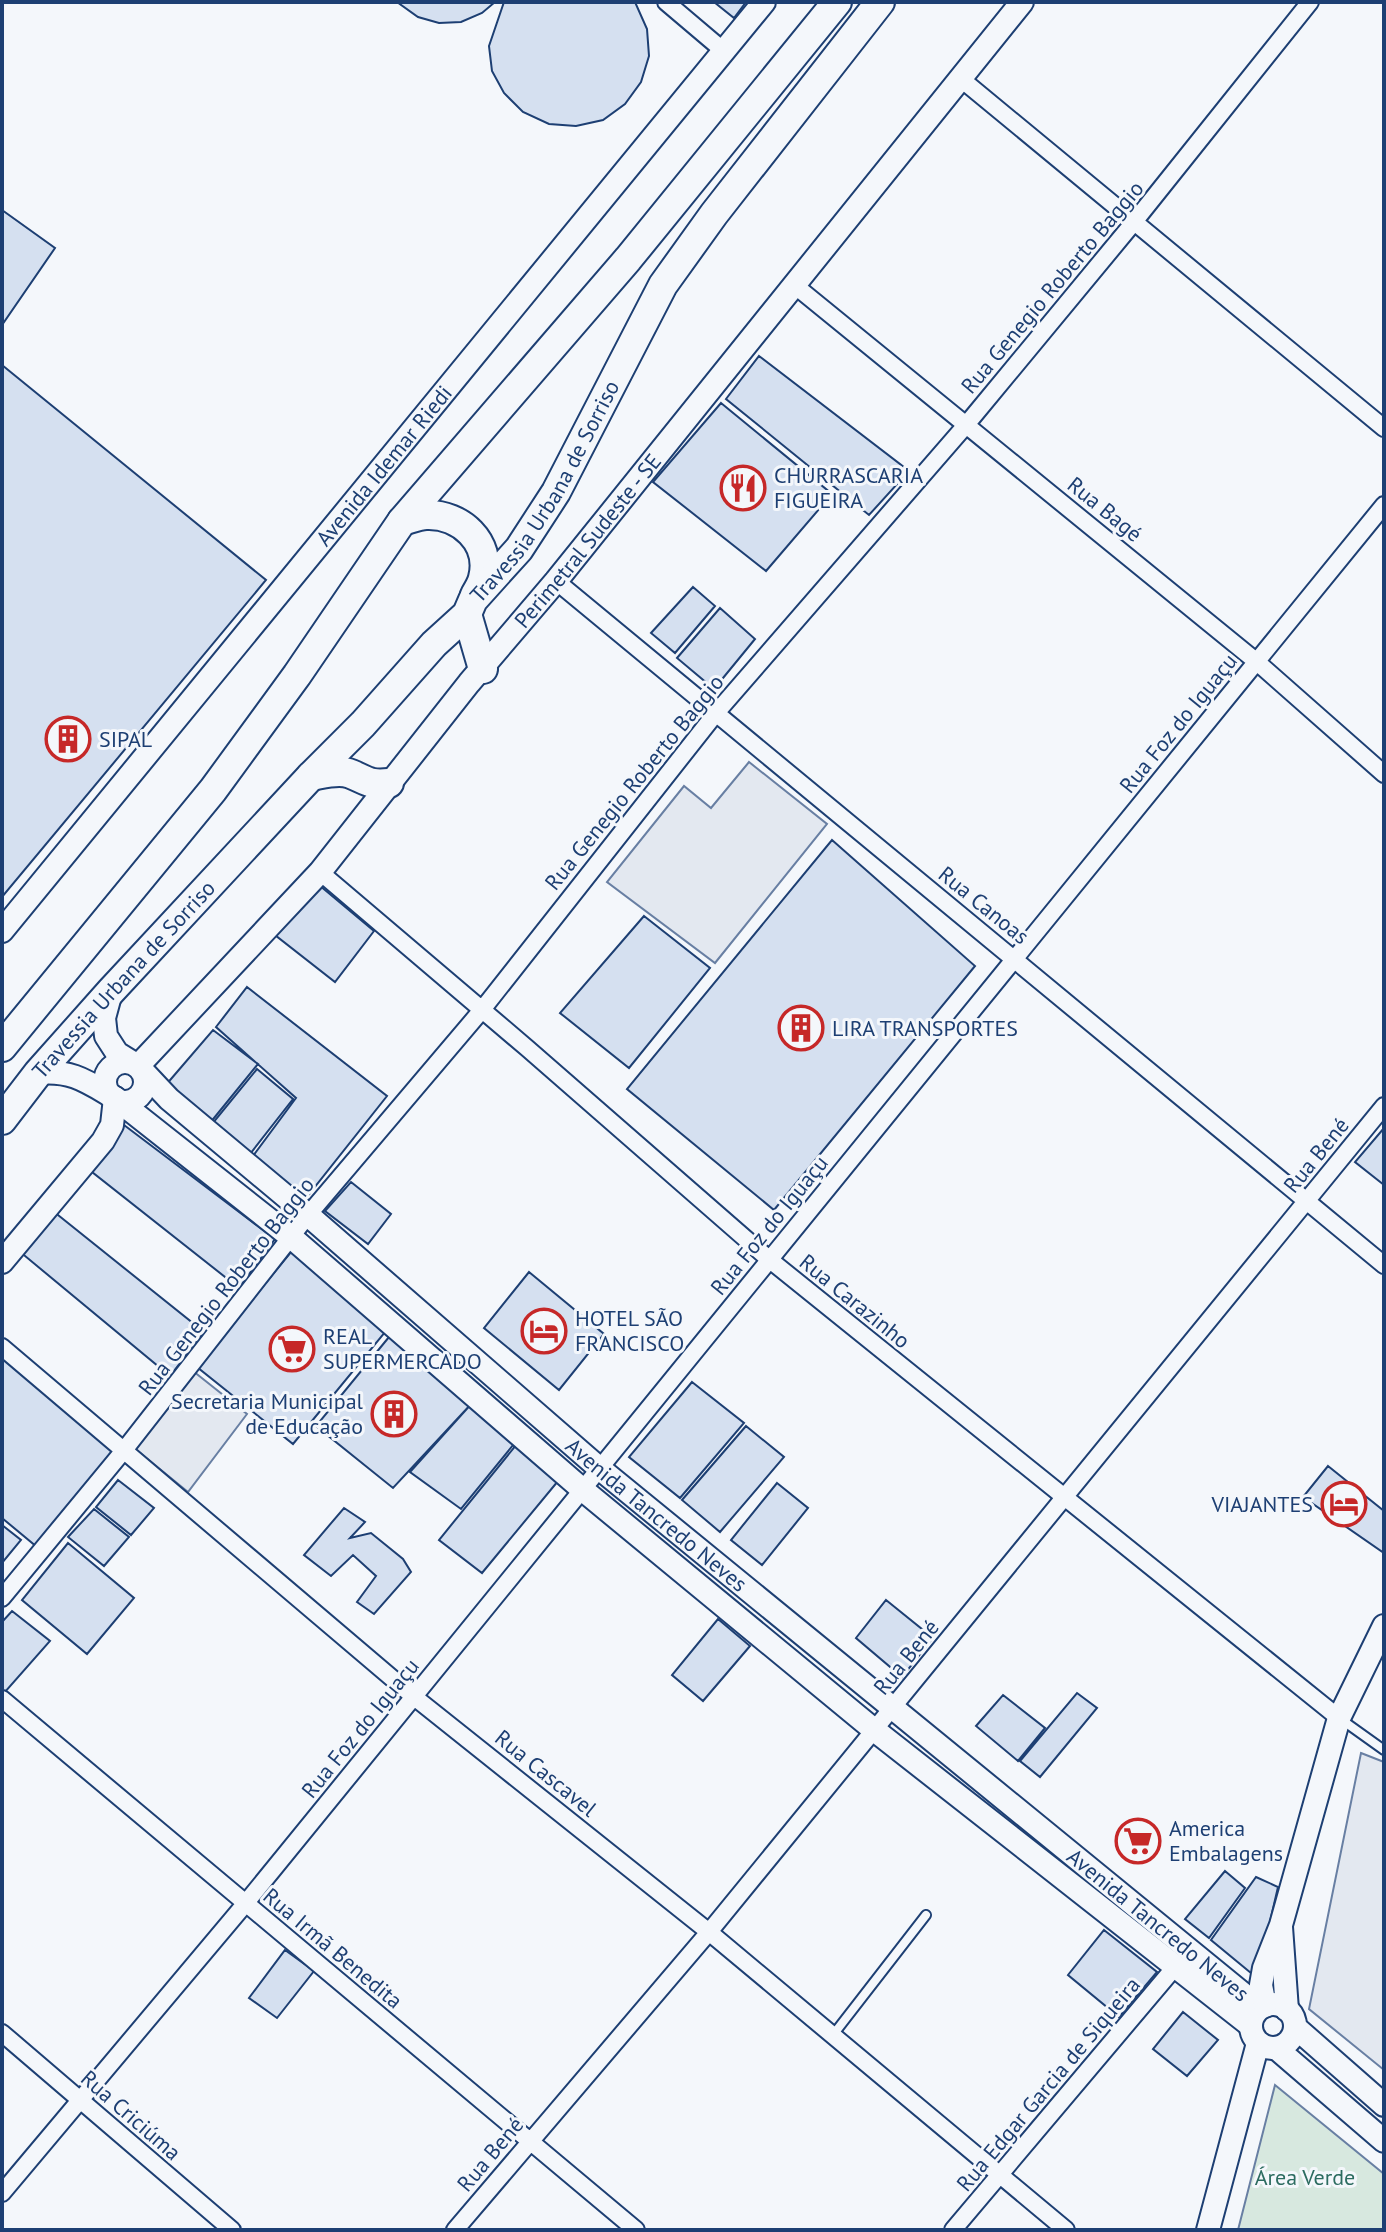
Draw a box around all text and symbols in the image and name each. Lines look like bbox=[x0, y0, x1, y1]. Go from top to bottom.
street label: Rua Genegio Roberto Baggio bbox=[955, 175, 1149, 399]
street label: Travessia Urbana de Sorriso bbox=[464, 376, 625, 608]
street label: Avenida Idemar Riedi bbox=[310, 379, 458, 552]
street label: Perimetral Sudeste - SE bbox=[508, 448, 667, 634]
place label: CHURRASCARIA FIGUEIRA bbox=[774, 461, 923, 514]
restaurant icon: CHURRASCARIA FIGUEIRA bbox=[719, 464, 767, 512]
street label: Rua Bagé bbox=[1062, 470, 1148, 548]
street label: Rua Foz do Iguaçu bbox=[1113, 647, 1243, 799]
street label: Rua Genegio Roberto Baggio bbox=[538, 668, 730, 896]
building icon: SIPAL bbox=[44, 715, 92, 763]
place label: SIPAL bbox=[99, 725, 152, 753]
street label: Rua Canoas bbox=[933, 860, 1035, 950]
street label: Travessia Urbana de Sorriso bbox=[26, 874, 221, 1084]
building icon: LIRA TRANSPORTES bbox=[777, 1004, 825, 1052]
place label: LIRA TRANSPORTES bbox=[832, 1014, 1018, 1042]
street label: Rua Bené bbox=[1277, 1112, 1355, 1198]
street label: Rua Foz do Iguaçu bbox=[704, 1149, 834, 1301]
street label: Rua Genegio Roberto Baggio bbox=[132, 1171, 320, 1401]
street label: Rua Carazinho bbox=[794, 1248, 916, 1354]
place label: HOTEL SÃO FRANCISCO bbox=[575, 1304, 684, 1357]
hotel icon: HOTEL SÃO FRANCISCO bbox=[520, 1307, 568, 1355]
place label: REAL SUPERMERCADO bbox=[323, 1322, 482, 1375]
supermarket icon: REAL SUPERMERCADO bbox=[268, 1325, 316, 1373]
place label: Secretaria Municipal de Educação bbox=[171, 1387, 364, 1440]
building icon: Secretaria Municipal de Educação bbox=[370, 1390, 418, 1438]
street label: Avenida Tancredo Neves bbox=[560, 1432, 753, 1597]
hotel icon: VIAJANTES bbox=[1320, 1480, 1368, 1528]
place label: VIAJANTES bbox=[1210, 1490, 1313, 1518]
street label: Rua Bené bbox=[867, 1614, 945, 1700]
street label: Rua Foz do Iguaçu bbox=[295, 1652, 425, 1804]
street label: Rua Cascavel bbox=[490, 1724, 603, 1823]
place label: America Embalagens bbox=[1169, 1814, 1283, 1867]
supermarket icon: America Embalagens bbox=[1114, 1817, 1162, 1865]
street label: Avenida Tancredo Neves bbox=[1062, 1842, 1255, 2007]
street label: Rua Irmã Benedita bbox=[258, 1882, 408, 2014]
street label: Rua Edgar Garcia de Siqueira bbox=[950, 1971, 1146, 2197]
street label: Rua Criciúma bbox=[75, 2064, 187, 2166]
street label: Rua Bené bbox=[451, 2111, 529, 2197]
park label: Área Verde bbox=[1255, 2163, 1355, 2191]

